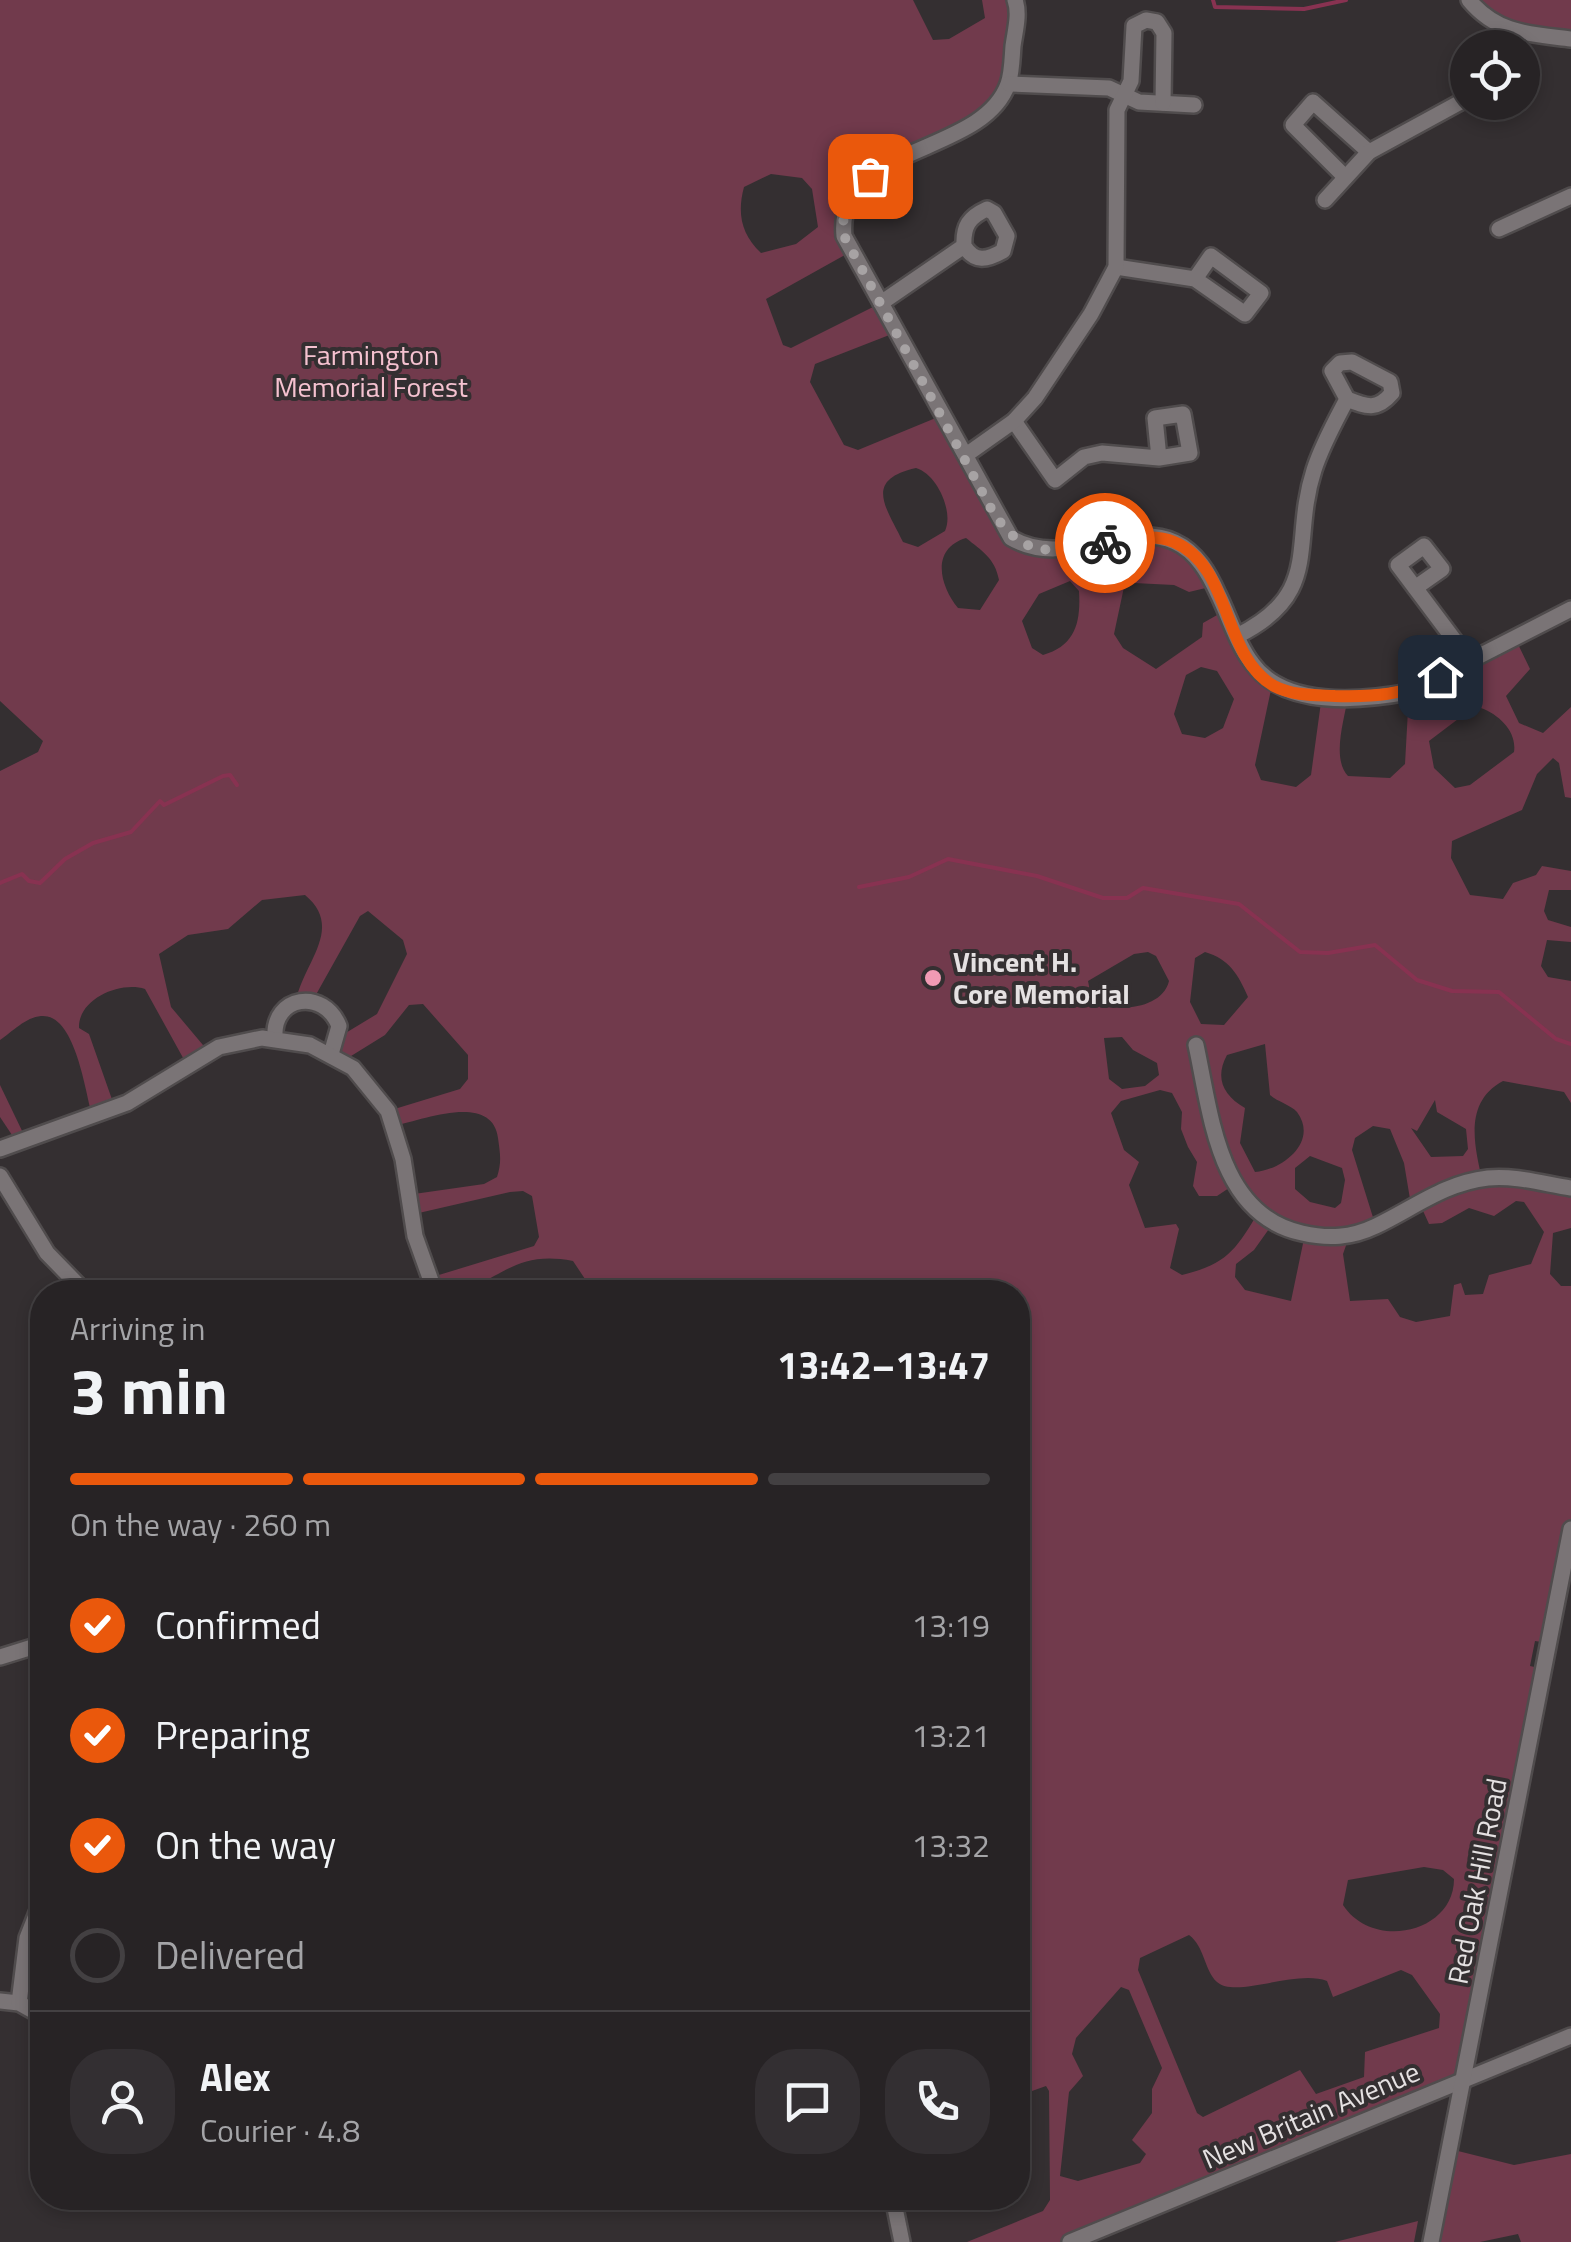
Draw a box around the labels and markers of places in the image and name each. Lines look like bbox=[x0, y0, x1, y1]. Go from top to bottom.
pin bbox=[828, 134, 913, 219]
pin bbox=[1398, 635, 1483, 720]
place label: Vincent H. Core Memorial bbox=[953, 940, 1130, 1015]
marker: Vincent H. Core Memorial bbox=[922, 967, 944, 989]

